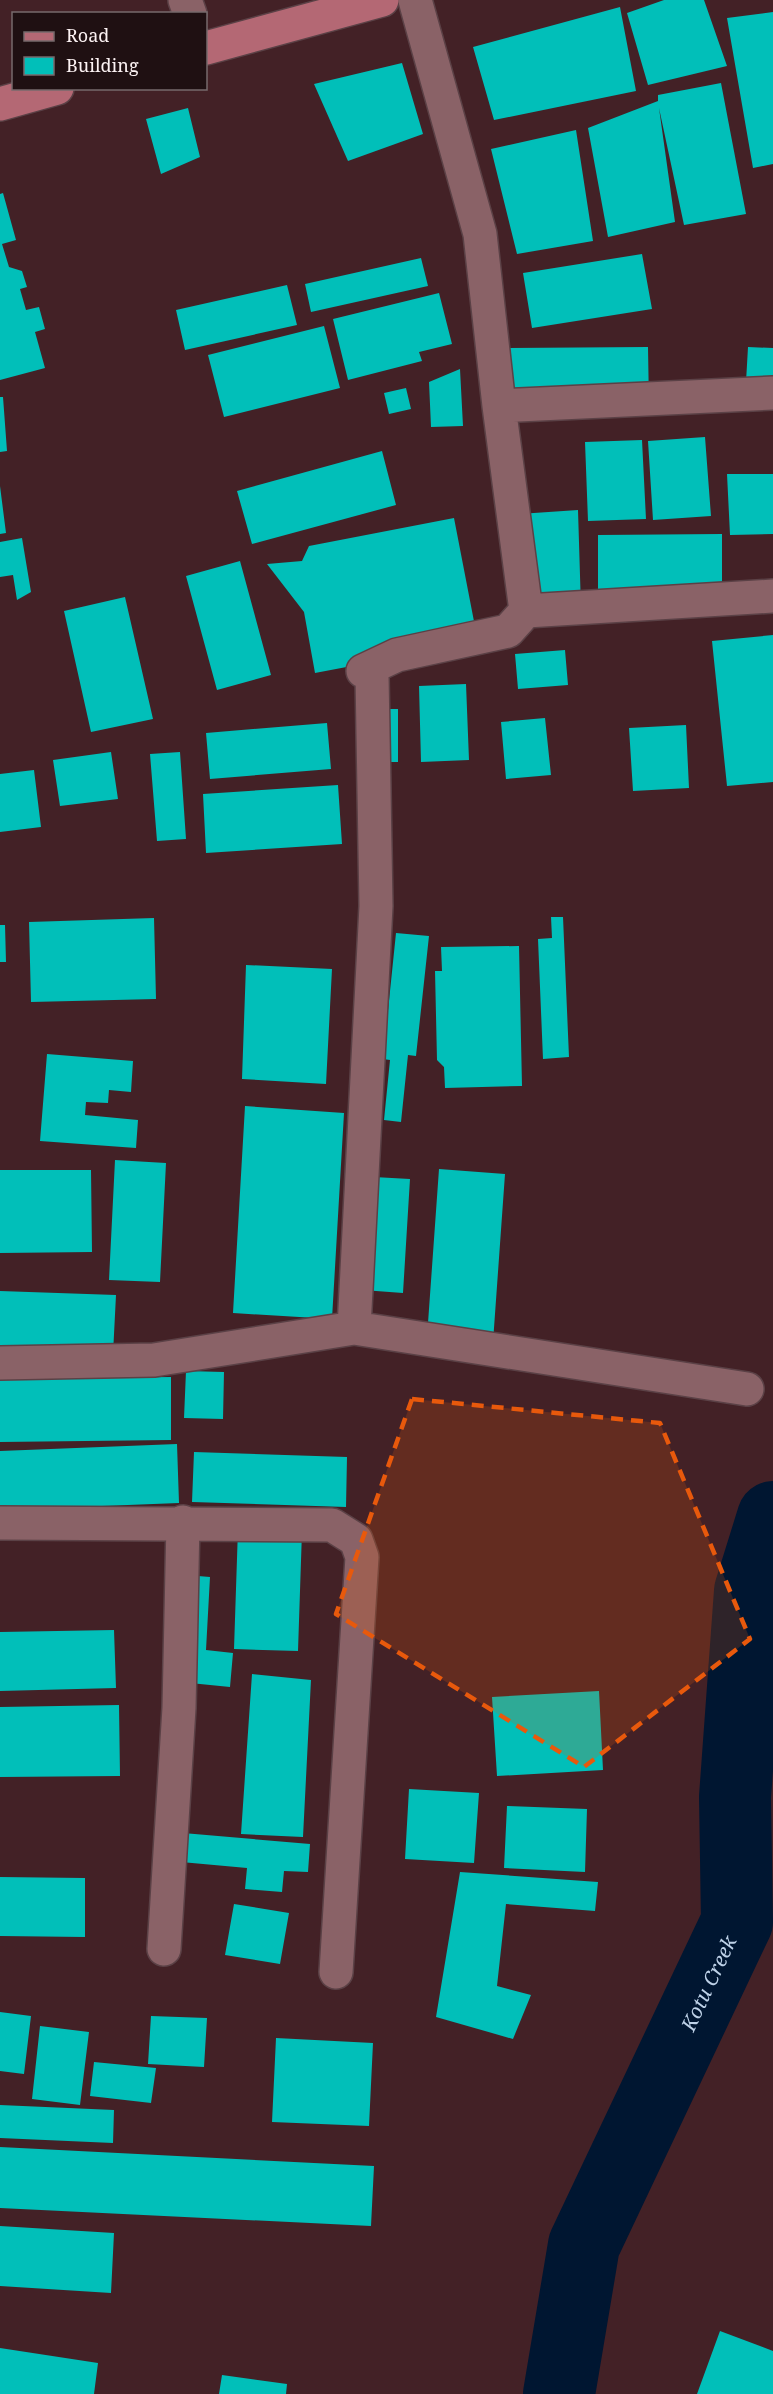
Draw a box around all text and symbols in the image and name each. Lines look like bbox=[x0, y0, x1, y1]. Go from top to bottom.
legend bbox=[12, 12, 207, 90]
text: Road bbox=[66, 23, 109, 47]
text: Building bbox=[66, 53, 139, 77]
water label: Kotu Creek bbox=[674, 1930, 742, 2036]

